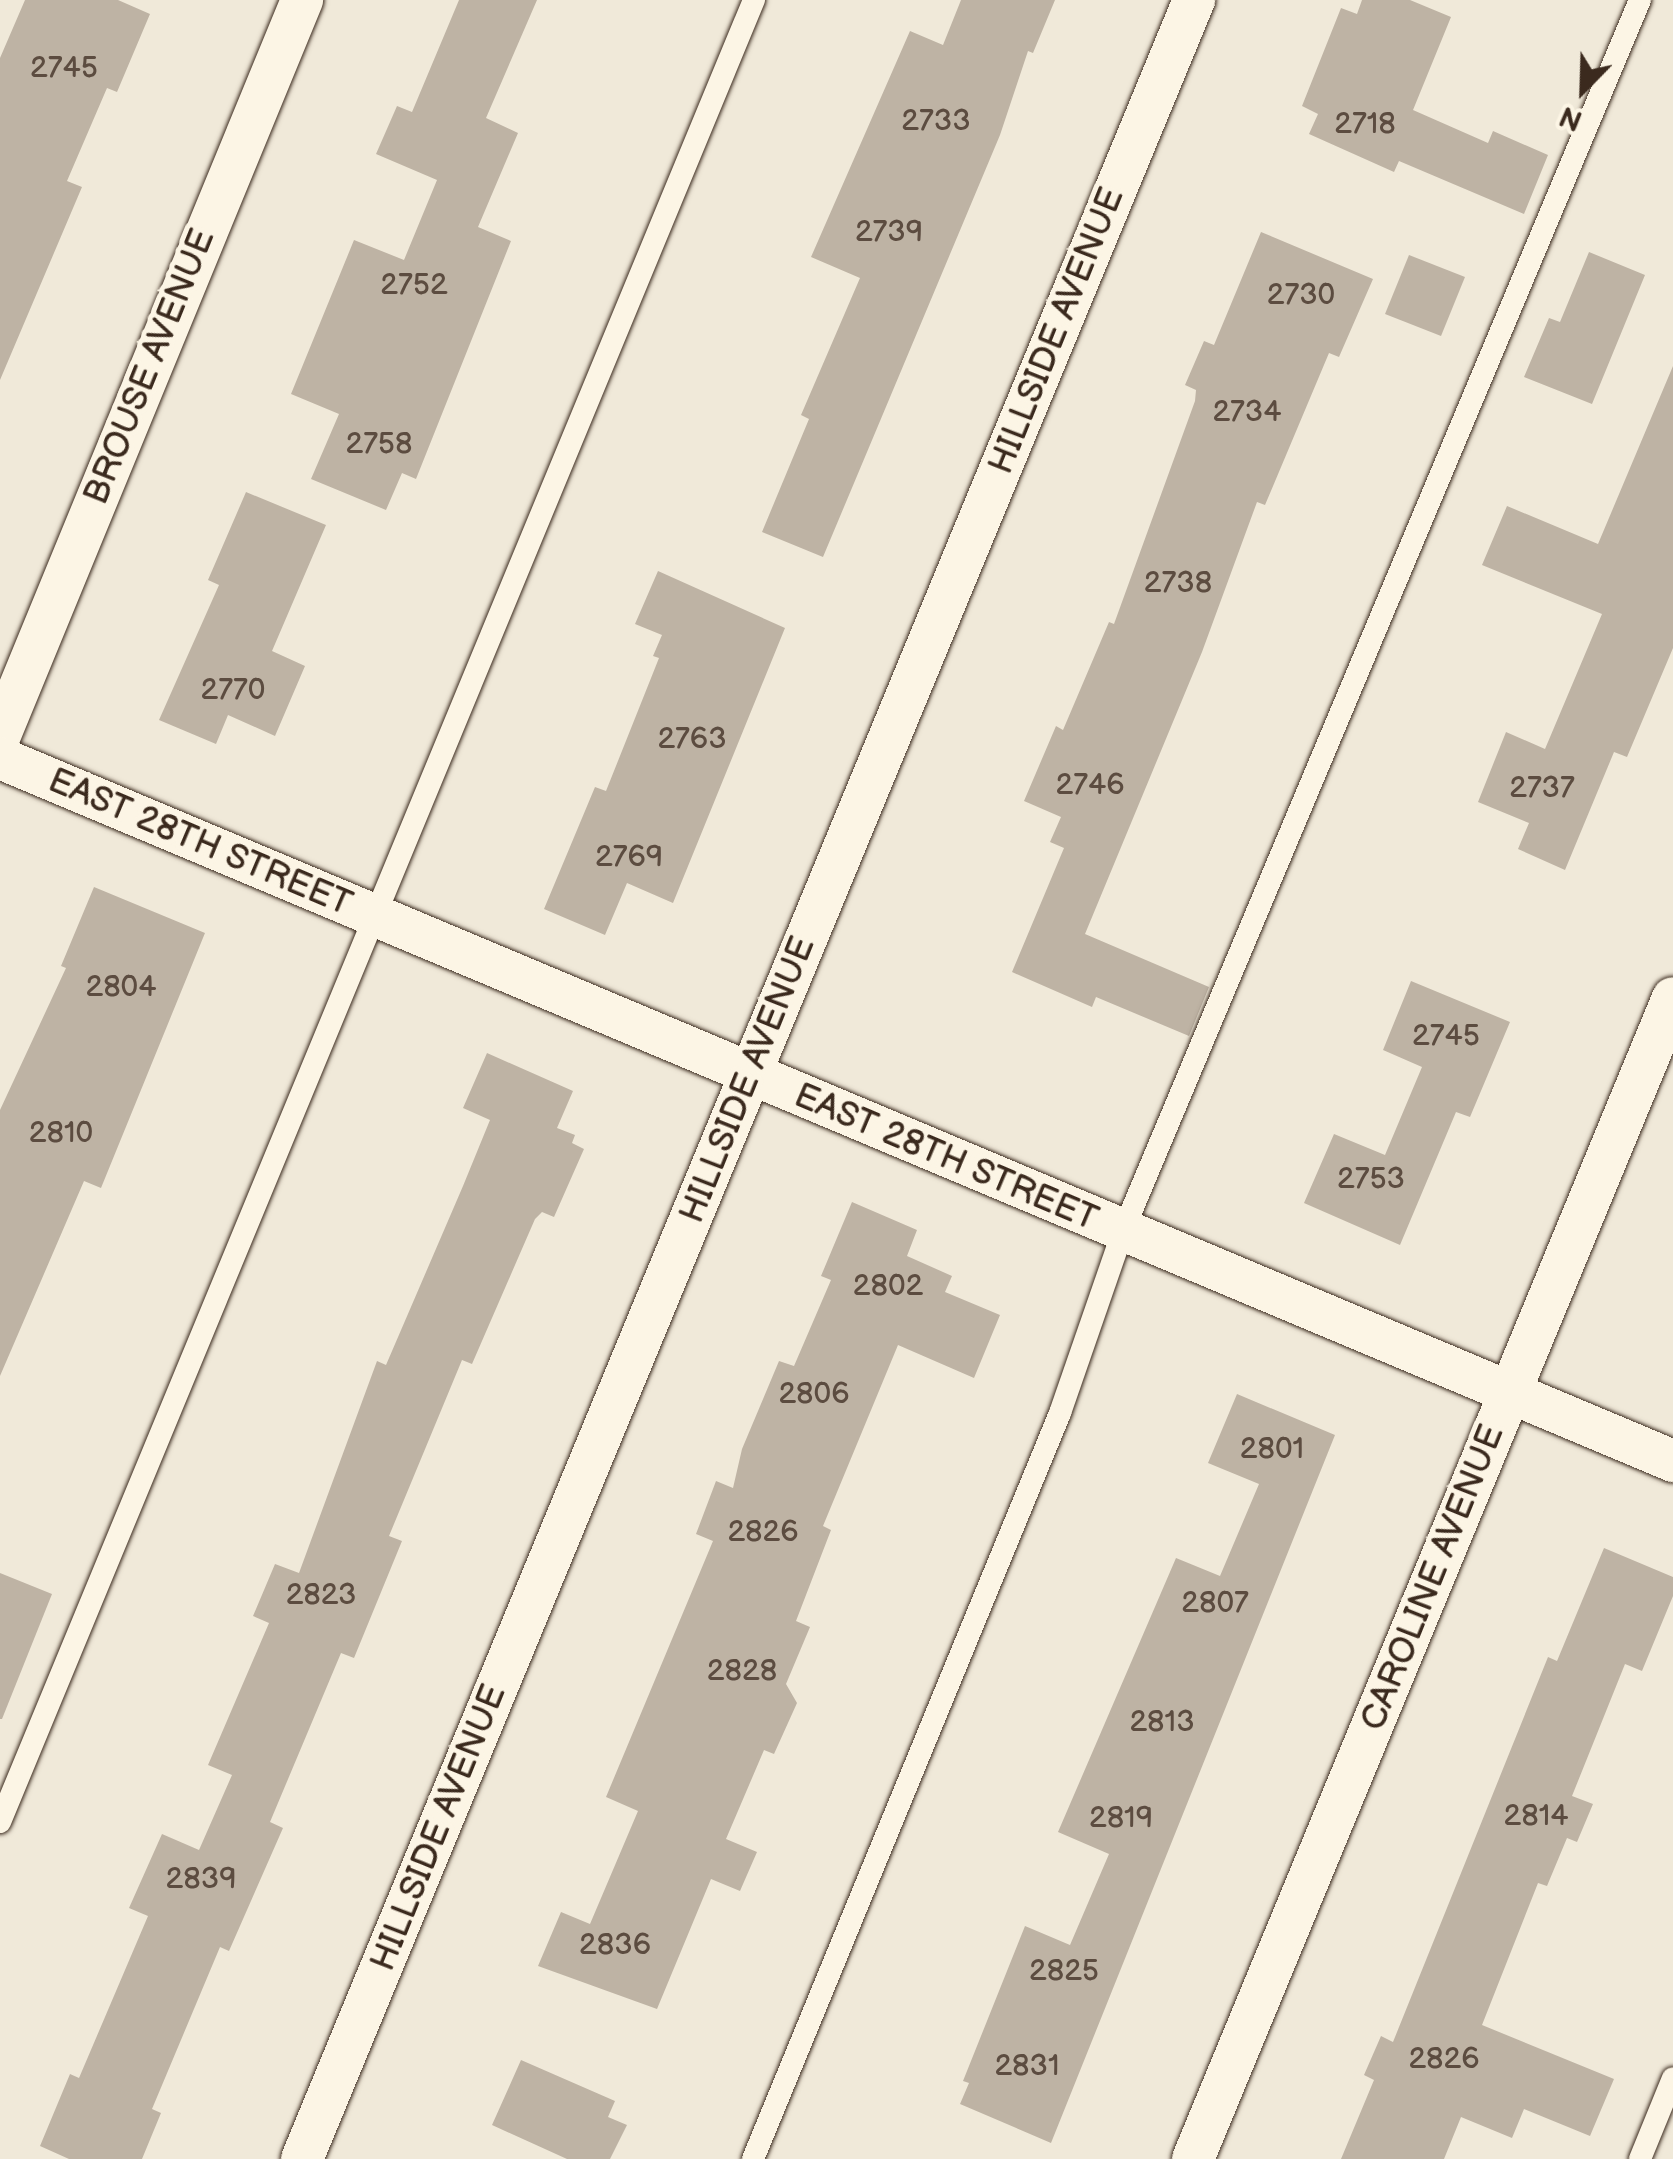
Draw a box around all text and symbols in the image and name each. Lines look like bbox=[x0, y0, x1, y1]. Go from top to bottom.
north arrow bbox=[1533, 40, 1633, 140]
house number: 2745 bbox=[30, 50, 98, 86]
text: N bbox=[1555, 99, 1587, 137]
house number: 2733 bbox=[901, 103, 971, 139]
house number: 2718 bbox=[1334, 106, 1396, 142]
street label: HILLSIDE AVENUE bbox=[980, 182, 1134, 480]
house number: 2739 bbox=[855, 214, 923, 250]
street label: BROUSE AVENUE bbox=[76, 223, 224, 511]
house number: 2752 bbox=[380, 267, 448, 303]
house number: 2730 bbox=[1267, 277, 1335, 313]
house number: 2734 bbox=[1212, 394, 1282, 430]
house number: 2758 bbox=[345, 426, 413, 462]
house number: 2738 bbox=[1144, 565, 1212, 601]
house number: 2770 bbox=[201, 672, 265, 708]
house number: 2763 bbox=[657, 721, 727, 757]
street label: EAST 28TH STREET bbox=[42, 760, 358, 926]
house number: 2746 bbox=[1055, 767, 1125, 803]
house number: 2737 bbox=[1509, 770, 1575, 806]
house number: 2769 bbox=[595, 839, 663, 875]
street label: HILLSIDE AVENUE bbox=[671, 931, 825, 1229]
house number: 2804 bbox=[85, 969, 157, 1005]
house number: 2745 bbox=[1412, 1018, 1480, 1054]
street label: EAST 28TH STREET bbox=[788, 1075, 1104, 1241]
house number: 2810 bbox=[29, 1115, 93, 1151]
house number: 2753 bbox=[1337, 1161, 1405, 1197]
house number: 2802 bbox=[853, 1268, 923, 1304]
house number: 2806 bbox=[778, 1376, 850, 1412]
street label: CAROLINE AVENUE bbox=[1353, 1419, 1513, 1737]
house number: 2801 bbox=[1240, 1431, 1304, 1467]
house number: 2826 bbox=[727, 1514, 799, 1550]
house number: 2823 bbox=[286, 1577, 356, 1613]
house number: 2807 bbox=[1181, 1585, 1249, 1621]
house number: 2828 bbox=[707, 1653, 777, 1689]
street label: HILLSIDE AVENUE bbox=[362, 1679, 516, 1977]
house number: 2813 bbox=[1129, 1704, 1195, 1740]
house number: 2814 bbox=[1503, 1798, 1569, 1834]
house number: 2819 bbox=[1089, 1800, 1153, 1836]
house number: 2839 bbox=[166, 1861, 236, 1897]
house number: 2836 bbox=[579, 1927, 651, 1963]
house number: 2825 bbox=[1029, 1953, 1099, 1989]
house number: 2826 bbox=[1408, 2041, 1480, 2077]
house number: 2831 bbox=[994, 2048, 1060, 2084]

